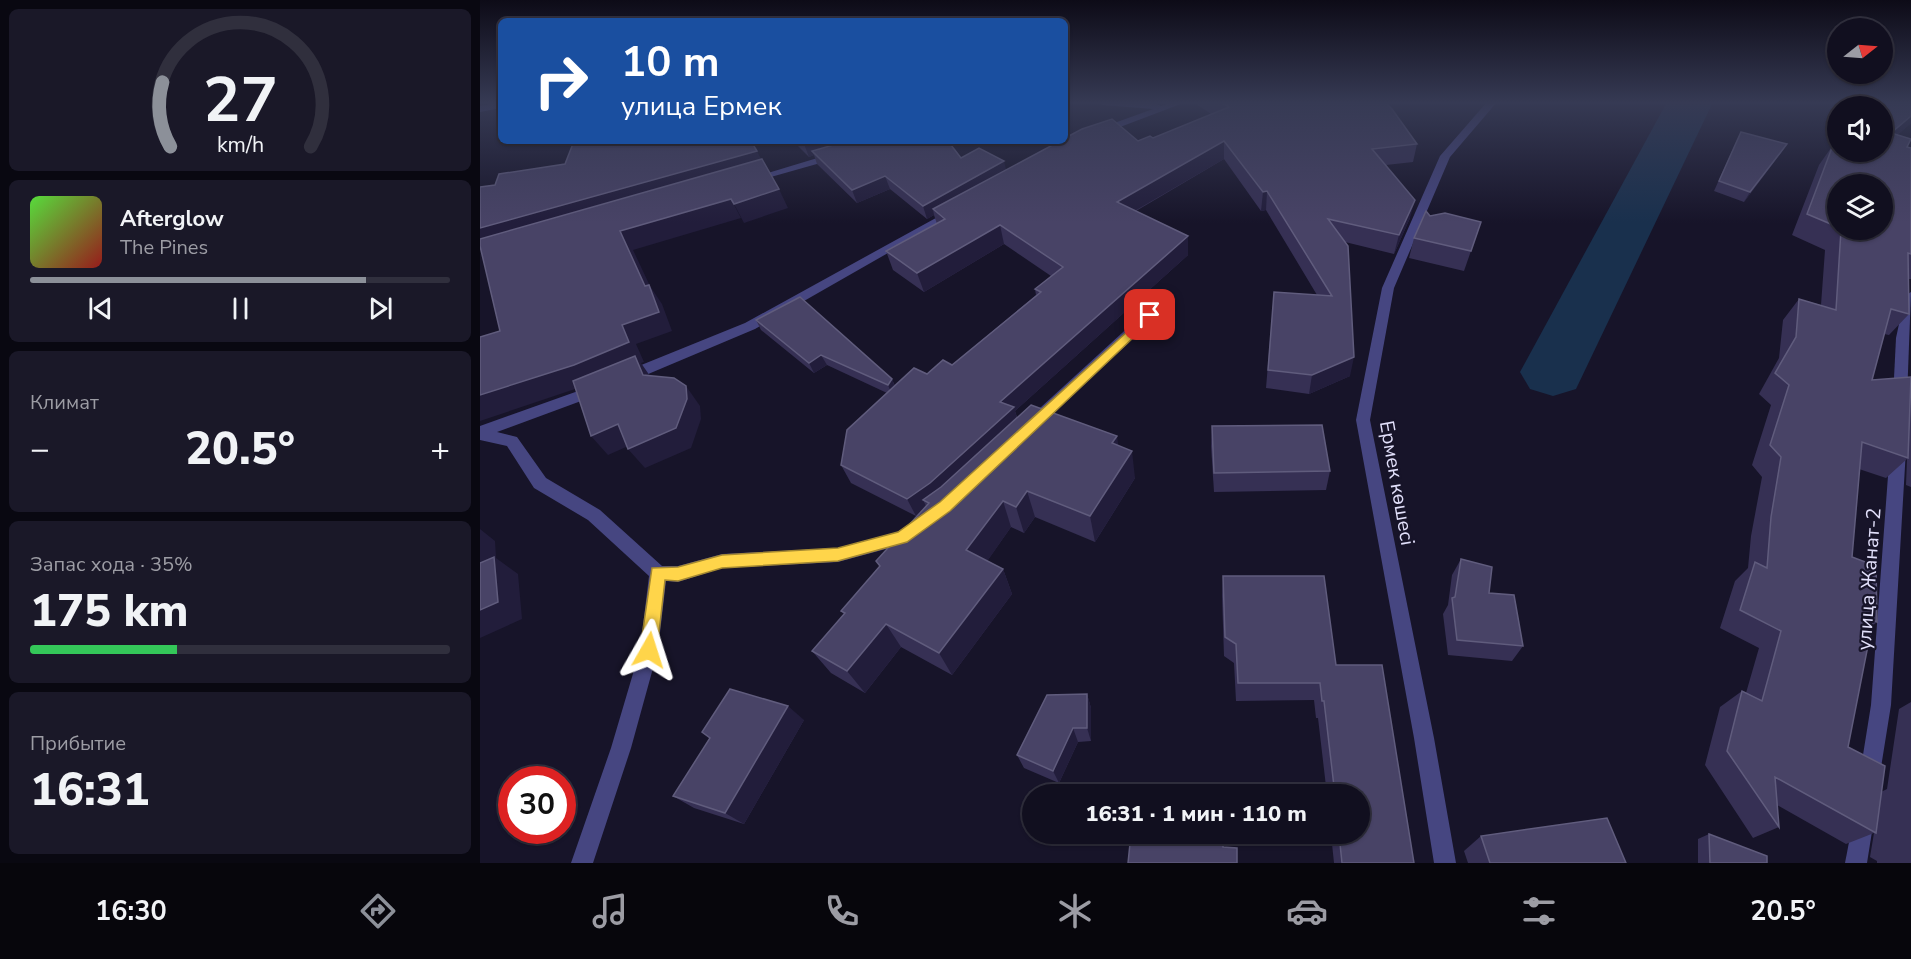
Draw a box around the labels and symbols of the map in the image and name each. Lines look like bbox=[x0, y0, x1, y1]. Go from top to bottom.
north arrow bbox=[1827, 18, 1893, 84]
pin bbox=[1124, 289, 1175, 340]
street label: Ермек көшесі bbox=[1373, 419, 1421, 547]
street label: улица Жанат-2 bbox=[1851, 507, 1887, 651]
position arrow bbox=[617, 618, 681, 682]
speed limit sign: 30 bbox=[498, 766, 576, 844]

